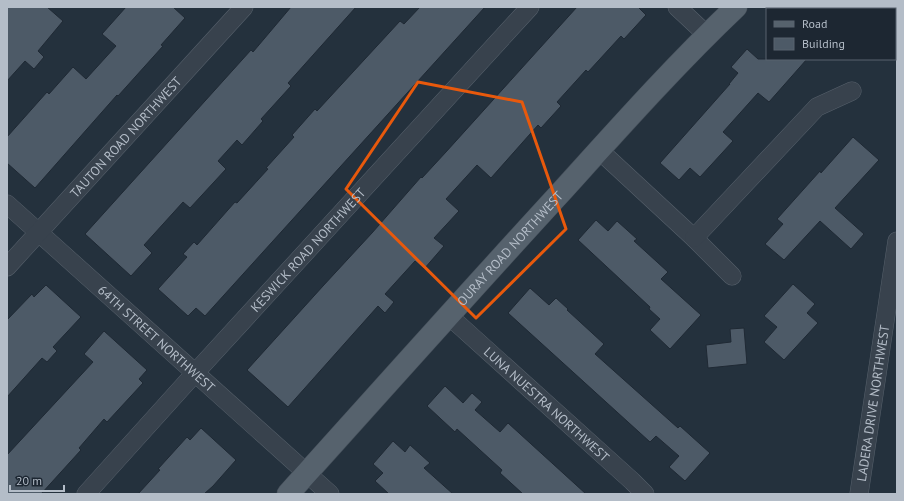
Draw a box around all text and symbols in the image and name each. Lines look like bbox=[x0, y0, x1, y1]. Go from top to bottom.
legend bbox=[766, 8, 896, 60]
text: Road bbox=[802, 16, 827, 31]
text: Building bbox=[802, 36, 845, 51]
street label: TAUTON ROAD NORTHWEST bbox=[66, 73, 185, 201]
street label: KESWICK ROAD NORTHWEST bbox=[247, 184, 369, 316]
street label: OURAY ROAD NORTHWEST bbox=[453, 188, 567, 310]
street label: 64TH STREET NORTHWEST bbox=[94, 282, 218, 396]
street label: LADERA DRIVE NORTHWEST bbox=[853, 324, 893, 483]
street label: LUNA NUESTRA NORTHWEST bbox=[480, 343, 613, 465]
scale bar bbox=[10, 467, 64, 493]
text: 20 m bbox=[16, 473, 42, 488]

